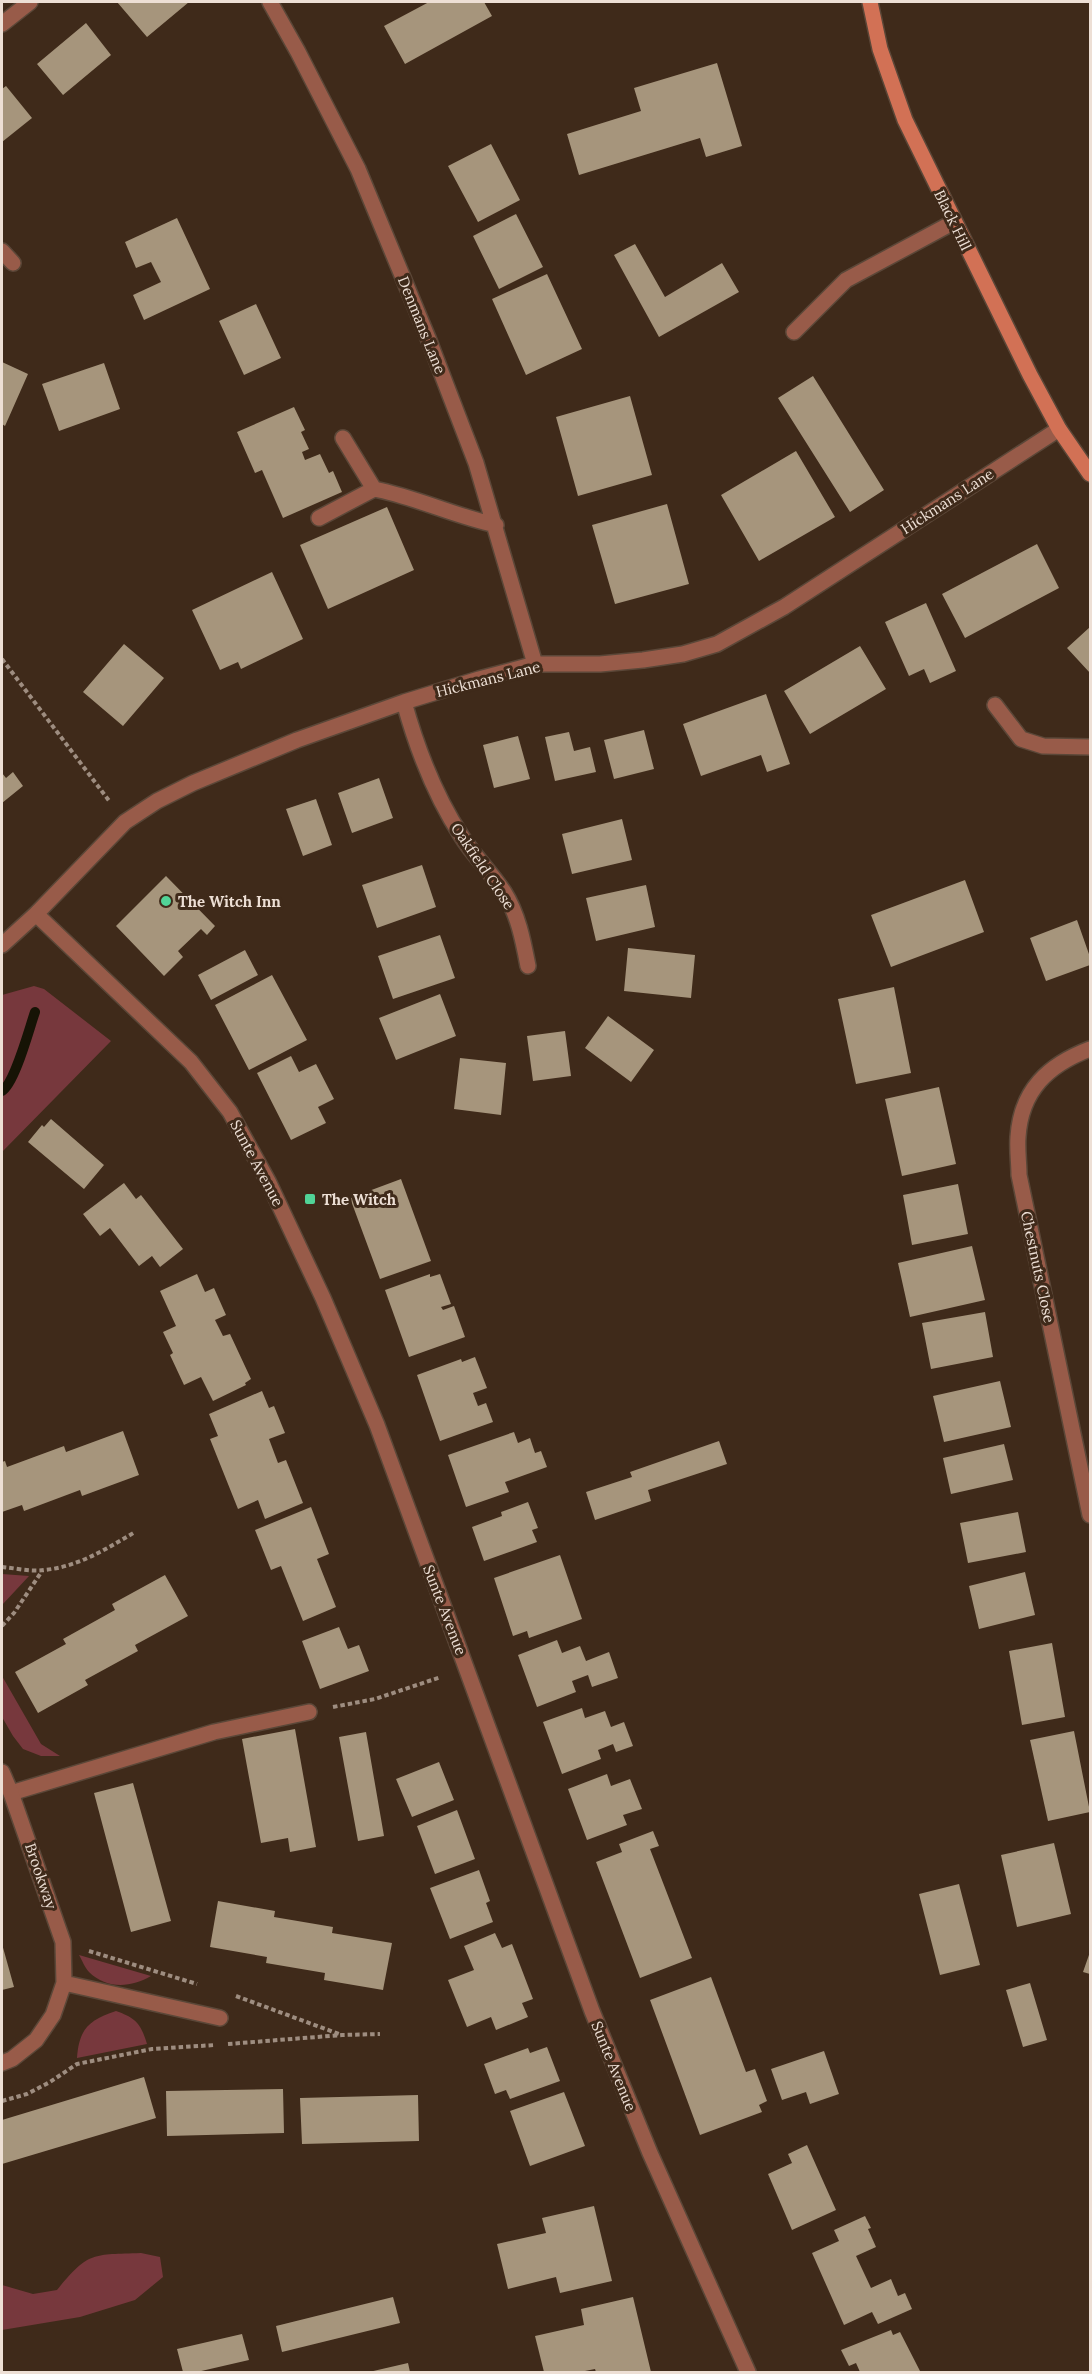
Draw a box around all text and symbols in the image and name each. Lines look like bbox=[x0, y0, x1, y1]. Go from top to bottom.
street label: Black Hill bbox=[930, 187, 976, 253]
street label: Denmans Lane bbox=[394, 273, 450, 377]
street label: Hickmans Lane bbox=[897, 464, 997, 538]
street label: Hickmans Lane bbox=[434, 657, 542, 701]
street label: Oakfield Close bbox=[447, 819, 519, 913]
place label: The Witch Inn bbox=[178, 892, 281, 911]
marker: The Witch Inn bbox=[159, 894, 173, 908]
street label: Sunte Avenue bbox=[226, 1117, 288, 1209]
place label: The Witch bbox=[322, 1190, 397, 1209]
marker: The Witch bbox=[303, 1192, 317, 1206]
street label: Chestnuts Close bbox=[1017, 1209, 1059, 1325]
street label: Sunte Avenue bbox=[419, 1562, 471, 1658]
street label: Brookway bbox=[21, 1840, 61, 1912]
street label: Sunte Avenue bbox=[587, 2018, 641, 2114]

